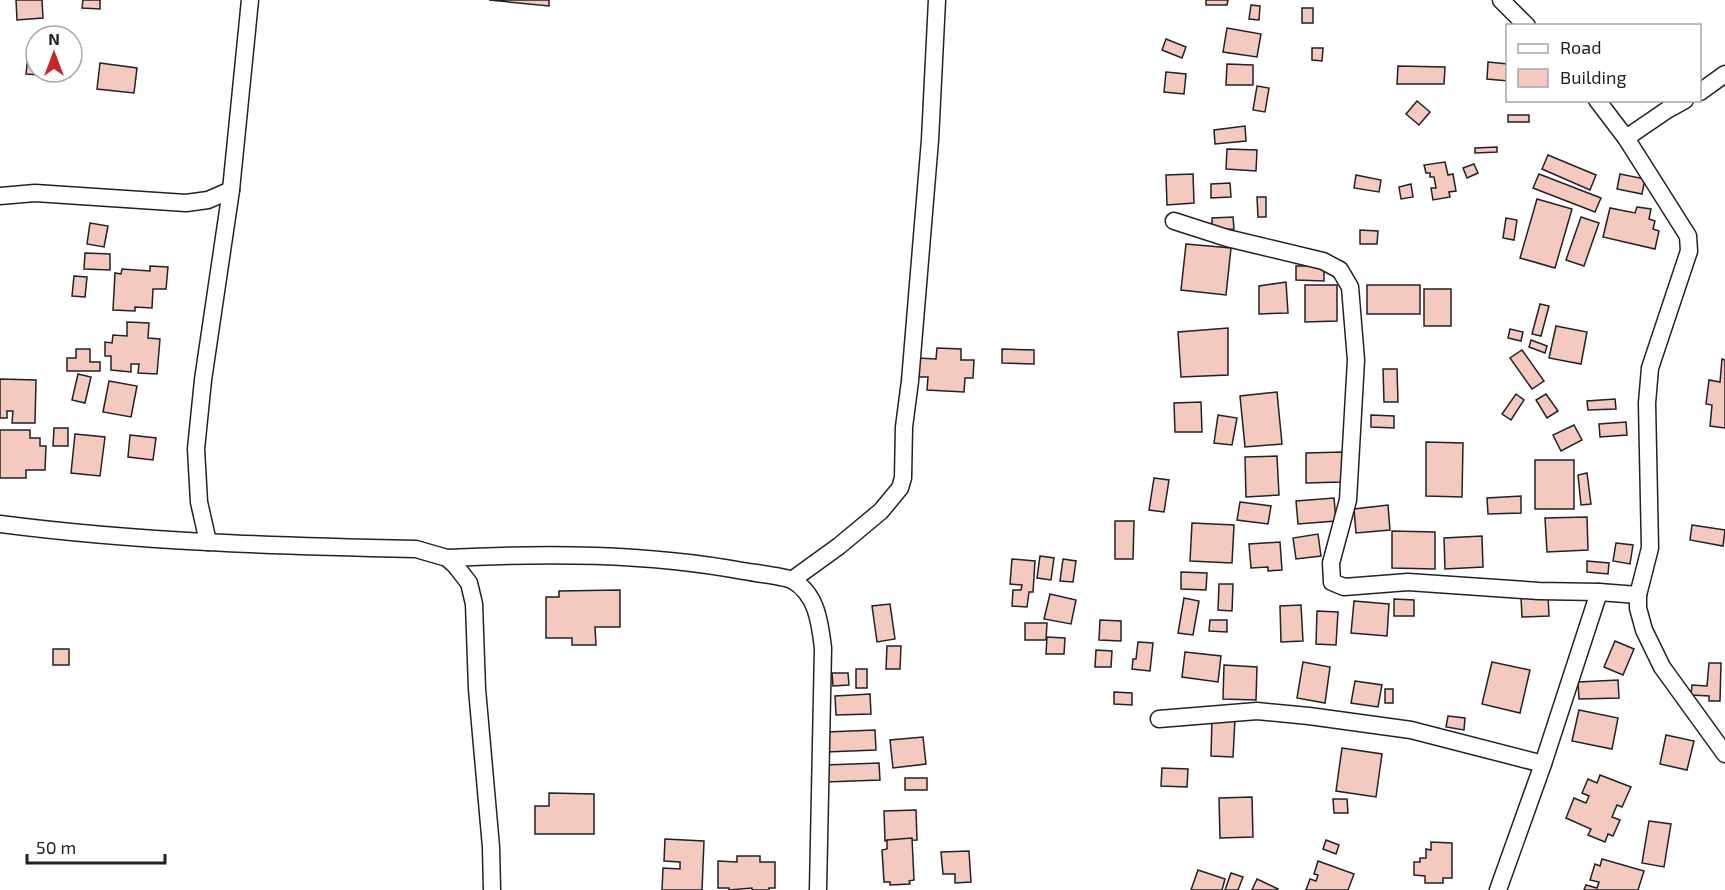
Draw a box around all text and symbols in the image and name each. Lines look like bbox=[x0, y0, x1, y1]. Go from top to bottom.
north arrow bbox=[24, 24, 84, 84]
legend bbox=[1506, 24, 1701, 102]
text: N bbox=[48, 29, 60, 48]
text: Road bbox=[1560, 36, 1601, 58]
text: Building bbox=[1560, 66, 1627, 88]
scale bar bbox=[27, 827, 165, 865]
text: 50 m bbox=[36, 836, 76, 858]

